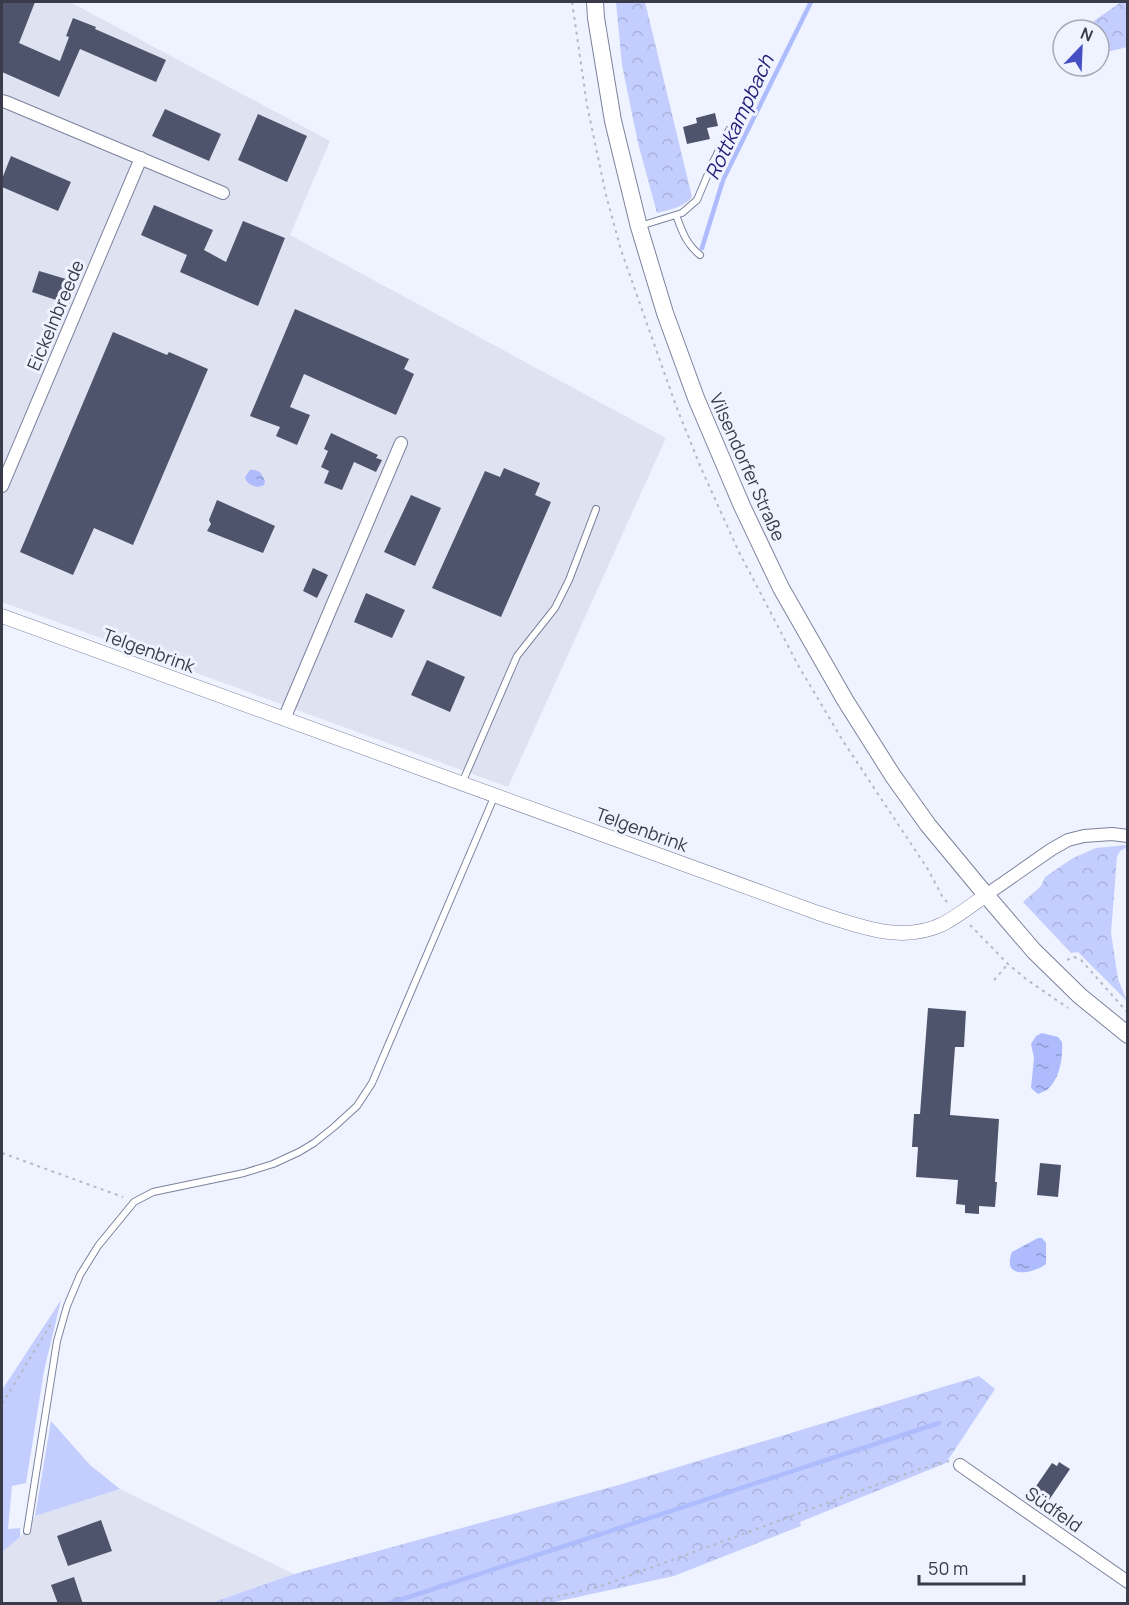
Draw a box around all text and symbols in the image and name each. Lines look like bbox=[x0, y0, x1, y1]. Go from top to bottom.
north arrow bbox=[1051, 18, 1111, 78]
text: N bbox=[1077, 22, 1096, 47]
water label: Rottkampbach bbox=[698, 49, 780, 184]
street label: Eickelnbreede bbox=[21, 256, 89, 374]
street label: Vilsendorfer Straße bbox=[705, 389, 791, 545]
street label: Telgenbrink bbox=[100, 622, 199, 678]
street label: Telgenbrink bbox=[593, 801, 692, 857]
street label: Südfeld bbox=[1021, 1481, 1087, 1537]
scale bar bbox=[919, 1548, 1024, 1586]
text: 50 m bbox=[928, 1556, 968, 1580]

